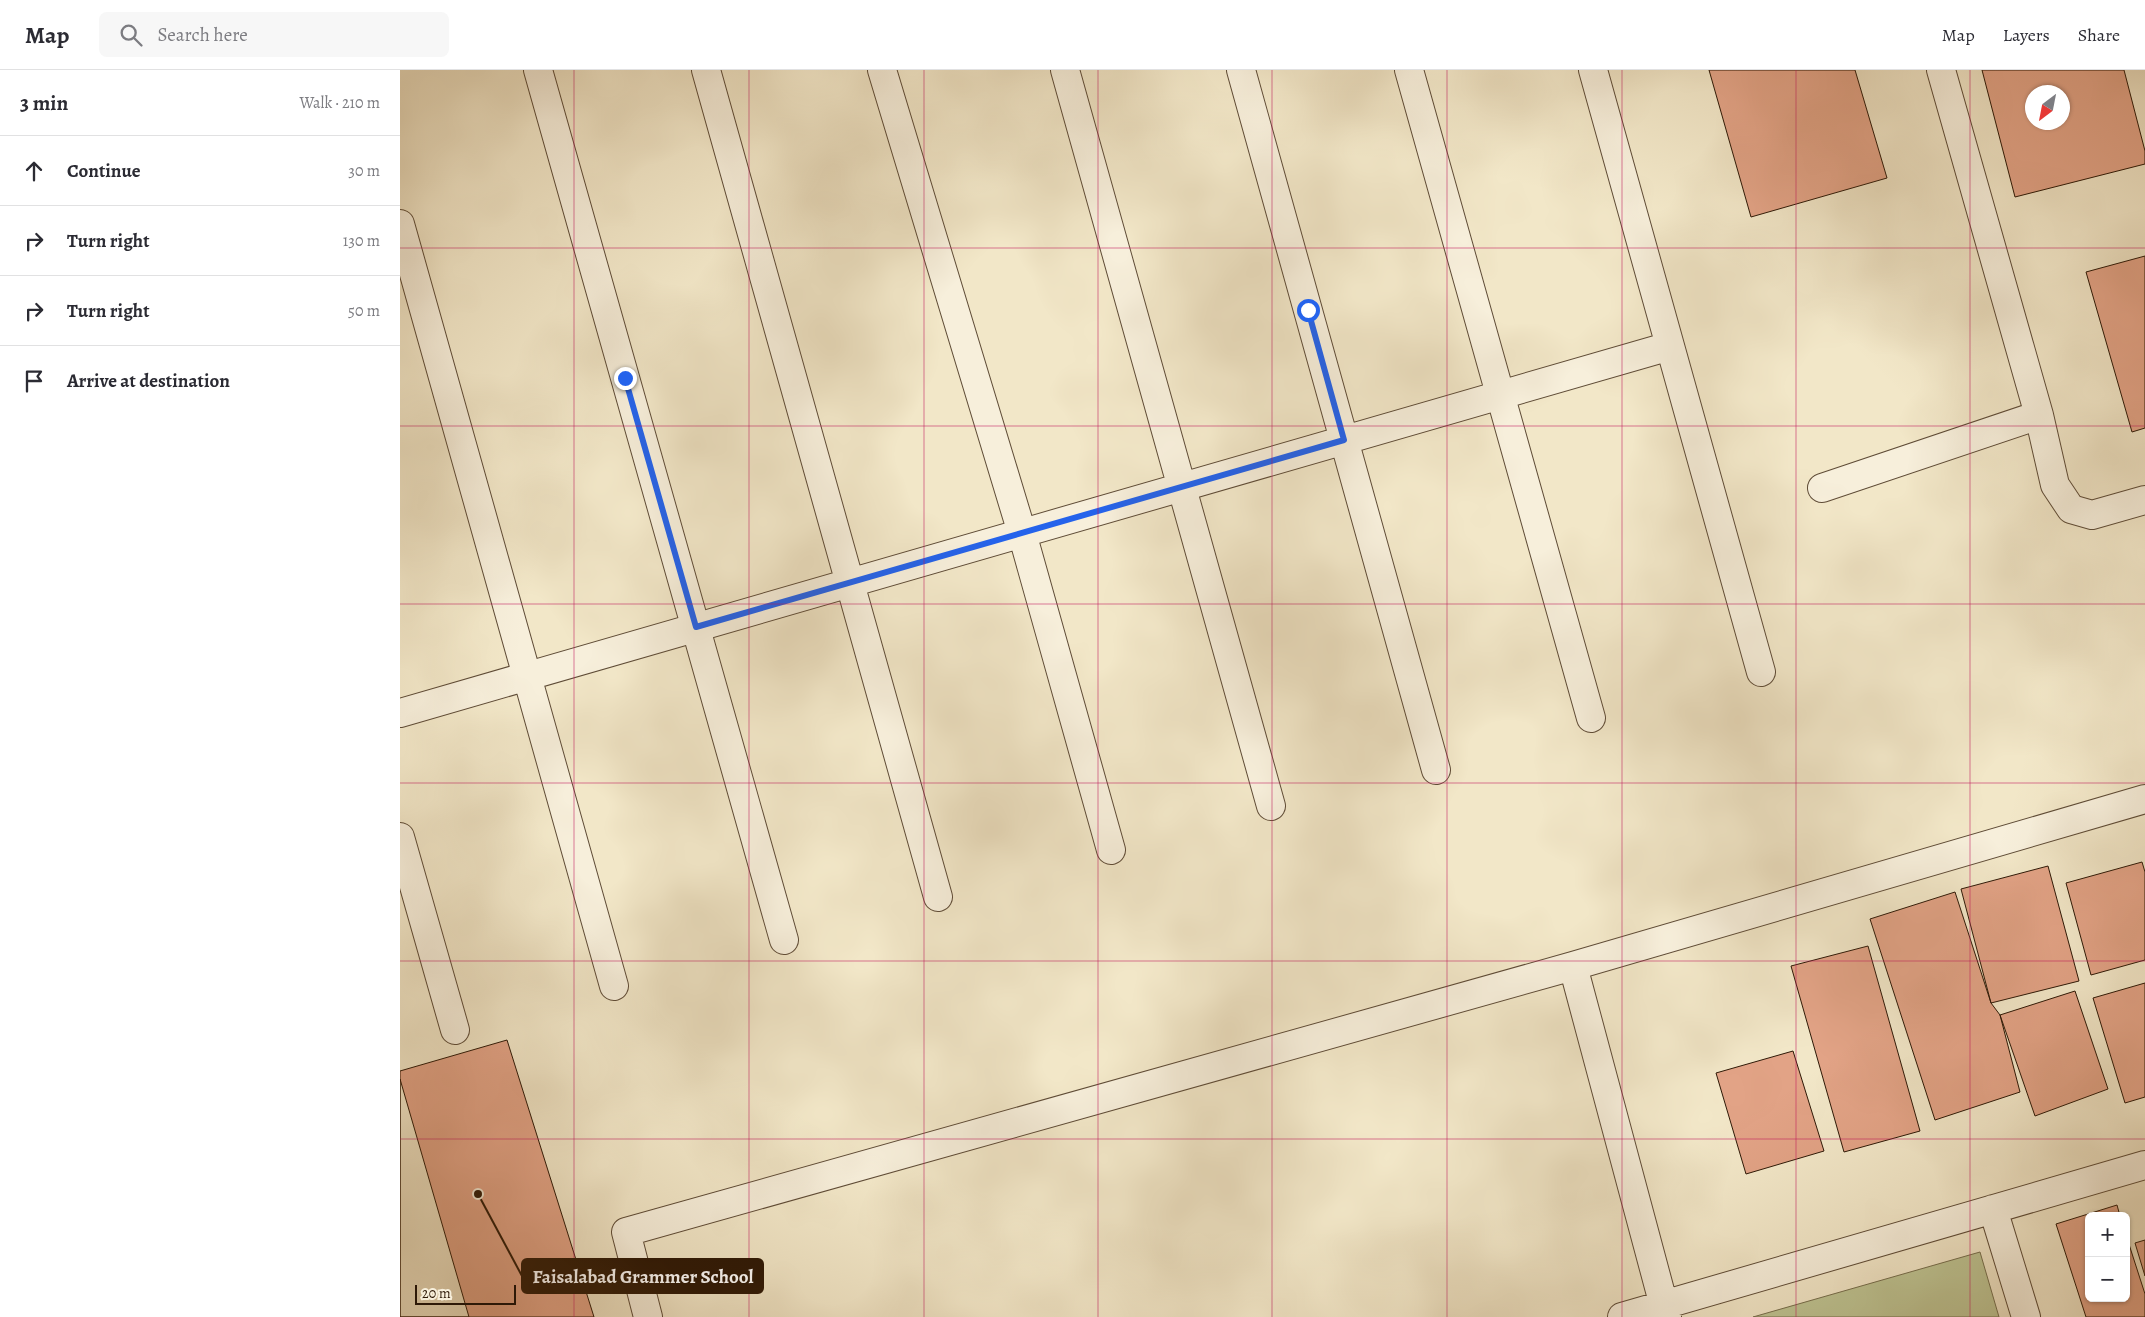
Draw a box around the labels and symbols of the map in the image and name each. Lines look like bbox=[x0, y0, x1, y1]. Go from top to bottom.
north arrow bbox=[2025, 85, 2070, 130]
route start bbox=[1297, 299, 1320, 322]
route end bbox=[614, 367, 637, 390]
callout: Faisalabad Grammer School bbox=[522, 1259, 763, 1293]
text: Faisalabad Grammer School bbox=[532, 1264, 754, 1290]
scale bar bbox=[415, 1282, 516, 1305]

